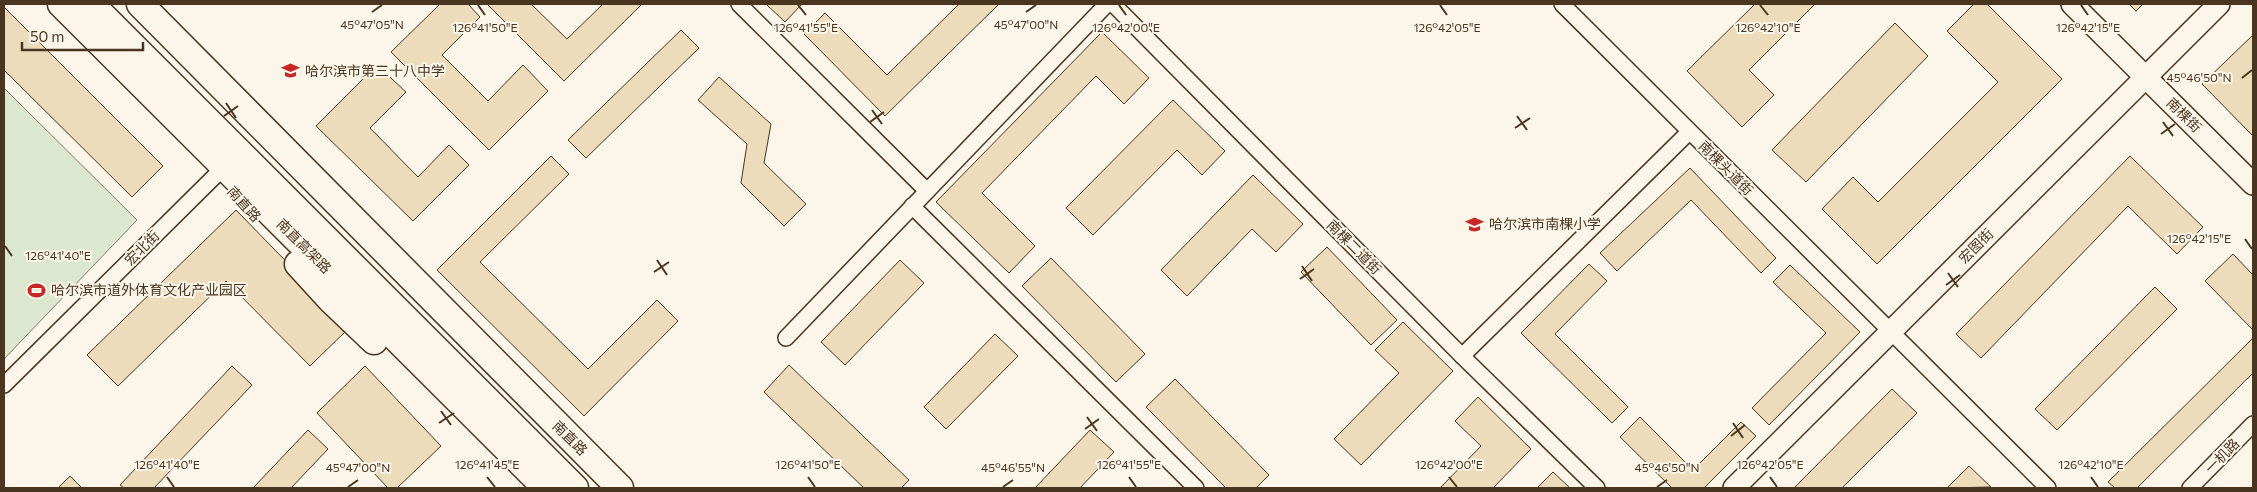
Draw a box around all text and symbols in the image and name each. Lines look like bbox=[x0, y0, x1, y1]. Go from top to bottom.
text: 45°47'05"N bbox=[340, 17, 404, 31]
text: 45°47'00"N bbox=[994, 17, 1058, 31]
scale bar bbox=[22, 20, 144, 52]
text: 126°41'50"E bbox=[452, 20, 518, 34]
text: 126°41'55"E bbox=[774, 20, 838, 34]
text: 126°42'00"E bbox=[1092, 20, 1160, 34]
text: 126°42'05"E bbox=[1413, 20, 1481, 34]
text: 126°42'10"E bbox=[1735, 20, 1801, 34]
text: 126°42'15"E bbox=[2056, 20, 2120, 34]
text: 50 m bbox=[30, 27, 64, 45]
school or university icon: 哈尔滨市第三十八中学 bbox=[281, 61, 301, 81]
place label: 哈尔滨市第三十八中学 bbox=[305, 62, 445, 79]
text: 45°46'50"N bbox=[2167, 70, 2231, 84]
street label: 南棵街 bbox=[2163, 94, 2205, 136]
street label: 南棵头道街 bbox=[1696, 137, 1757, 198]
street label: 南直路 bbox=[224, 182, 265, 225]
school or university icon: 哈尔滨市南棵小学 bbox=[1465, 214, 1485, 234]
street label: 南直高架路 bbox=[274, 215, 335, 276]
place label: 哈尔滨市南棵小学 bbox=[1489, 215, 1601, 232]
street label: 南棵二道街 bbox=[1324, 216, 1385, 277]
street label: 宏图街 bbox=[1955, 225, 1997, 267]
street label: 宏北街 bbox=[121, 227, 163, 269]
text: 126°42'15"E bbox=[2167, 231, 2231, 245]
text: 126°41'40"E bbox=[25, 248, 91, 262]
sports icon: 哈尔滨市道外体育文化产业园区 bbox=[27, 280, 47, 300]
place label: 哈尔滨市道外体育文化产业园区 bbox=[51, 281, 247, 298]
street label: 南直路 bbox=[549, 417, 591, 459]
street label: 一机路 bbox=[2201, 435, 2242, 477]
text: 126°41'40"E bbox=[134, 457, 200, 471]
text: 126°41'45"E bbox=[455, 457, 519, 471]
text: 126°41'50"E bbox=[775, 457, 841, 471]
text: 126°41'55"E bbox=[1097, 457, 1161, 471]
text: 126°42'00"E bbox=[1415, 457, 1483, 471]
text: 126°42'05"E bbox=[1736, 457, 1804, 471]
text: 126°42'10"E bbox=[2058, 457, 2124, 471]
text: 45°47'00"N bbox=[326, 460, 390, 474]
text: 45°46'55"N bbox=[981, 460, 1045, 474]
text: 45°46'50"N bbox=[1635, 460, 1699, 474]

